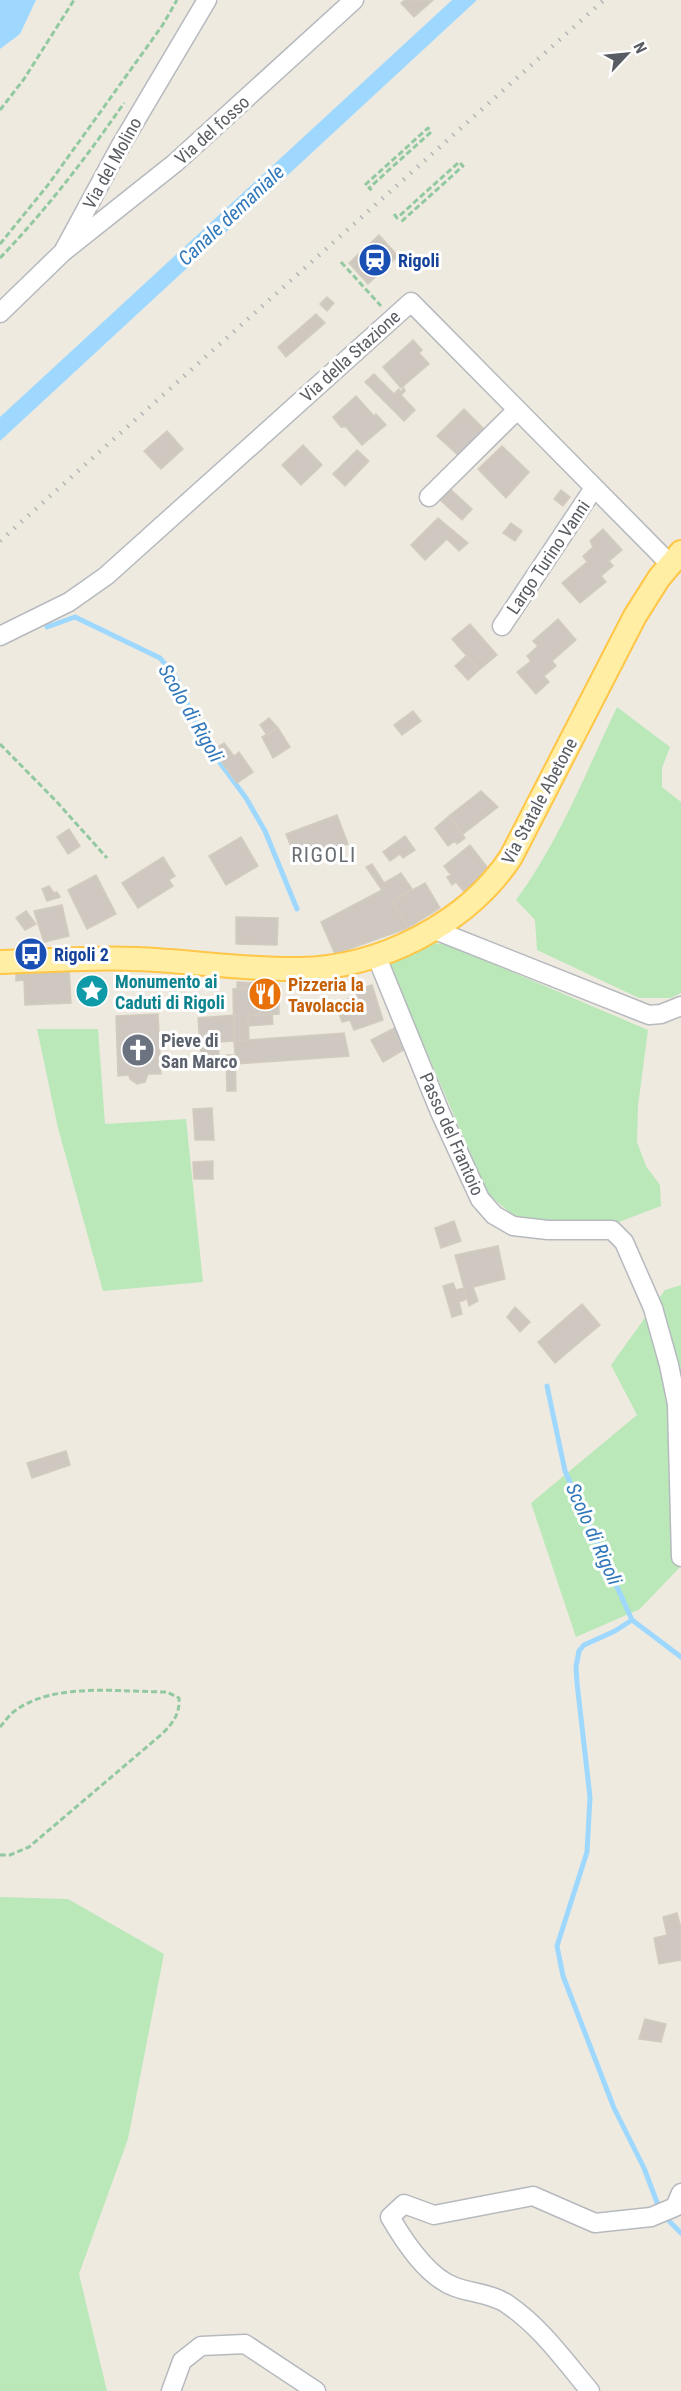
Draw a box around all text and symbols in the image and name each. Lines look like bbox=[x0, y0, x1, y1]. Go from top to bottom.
north arrow bbox=[597, 24, 657, 84]
text: N bbox=[629, 39, 651, 56]
street label: Via del fosso bbox=[170, 91, 254, 169]
street label: Via del Molino bbox=[78, 114, 146, 212]
water label: Canale demaniale bbox=[173, 160, 289, 270]
station icon: Rigoli bbox=[357, 242, 393, 278]
place label: Rigoli bbox=[398, 250, 440, 271]
street label: Via della Stazione bbox=[296, 306, 404, 406]
street label: Largo Turino Vanni bbox=[502, 496, 594, 618]
water label: Scolo di Rigoli bbox=[153, 660, 229, 767]
street label: Via Statale Abetone bbox=[497, 734, 581, 868]
district label: RIGOLI bbox=[291, 843, 357, 867]
bus stop icon: Rigoli 2 bbox=[13, 936, 49, 972]
place label: Rigoli 2 bbox=[54, 944, 109, 965]
place label: Monumento ai Caduti di Rigoli bbox=[115, 971, 225, 1013]
place icon: Monumento ai Caduti di Rigoli bbox=[74, 973, 110, 1009]
place label: Pizzeria la Tavolaccia bbox=[288, 974, 364, 1016]
restaurant icon: Pizzeria la Tavolaccia bbox=[247, 976, 283, 1012]
place label: Pieve di San Marco bbox=[161, 1030, 237, 1072]
church icon: Pieve di San Marco bbox=[120, 1032, 156, 1068]
street label: Passo del Frantoio bbox=[416, 1069, 488, 1199]
water label: Scolo di Rigoli bbox=[561, 1479, 627, 1589]

